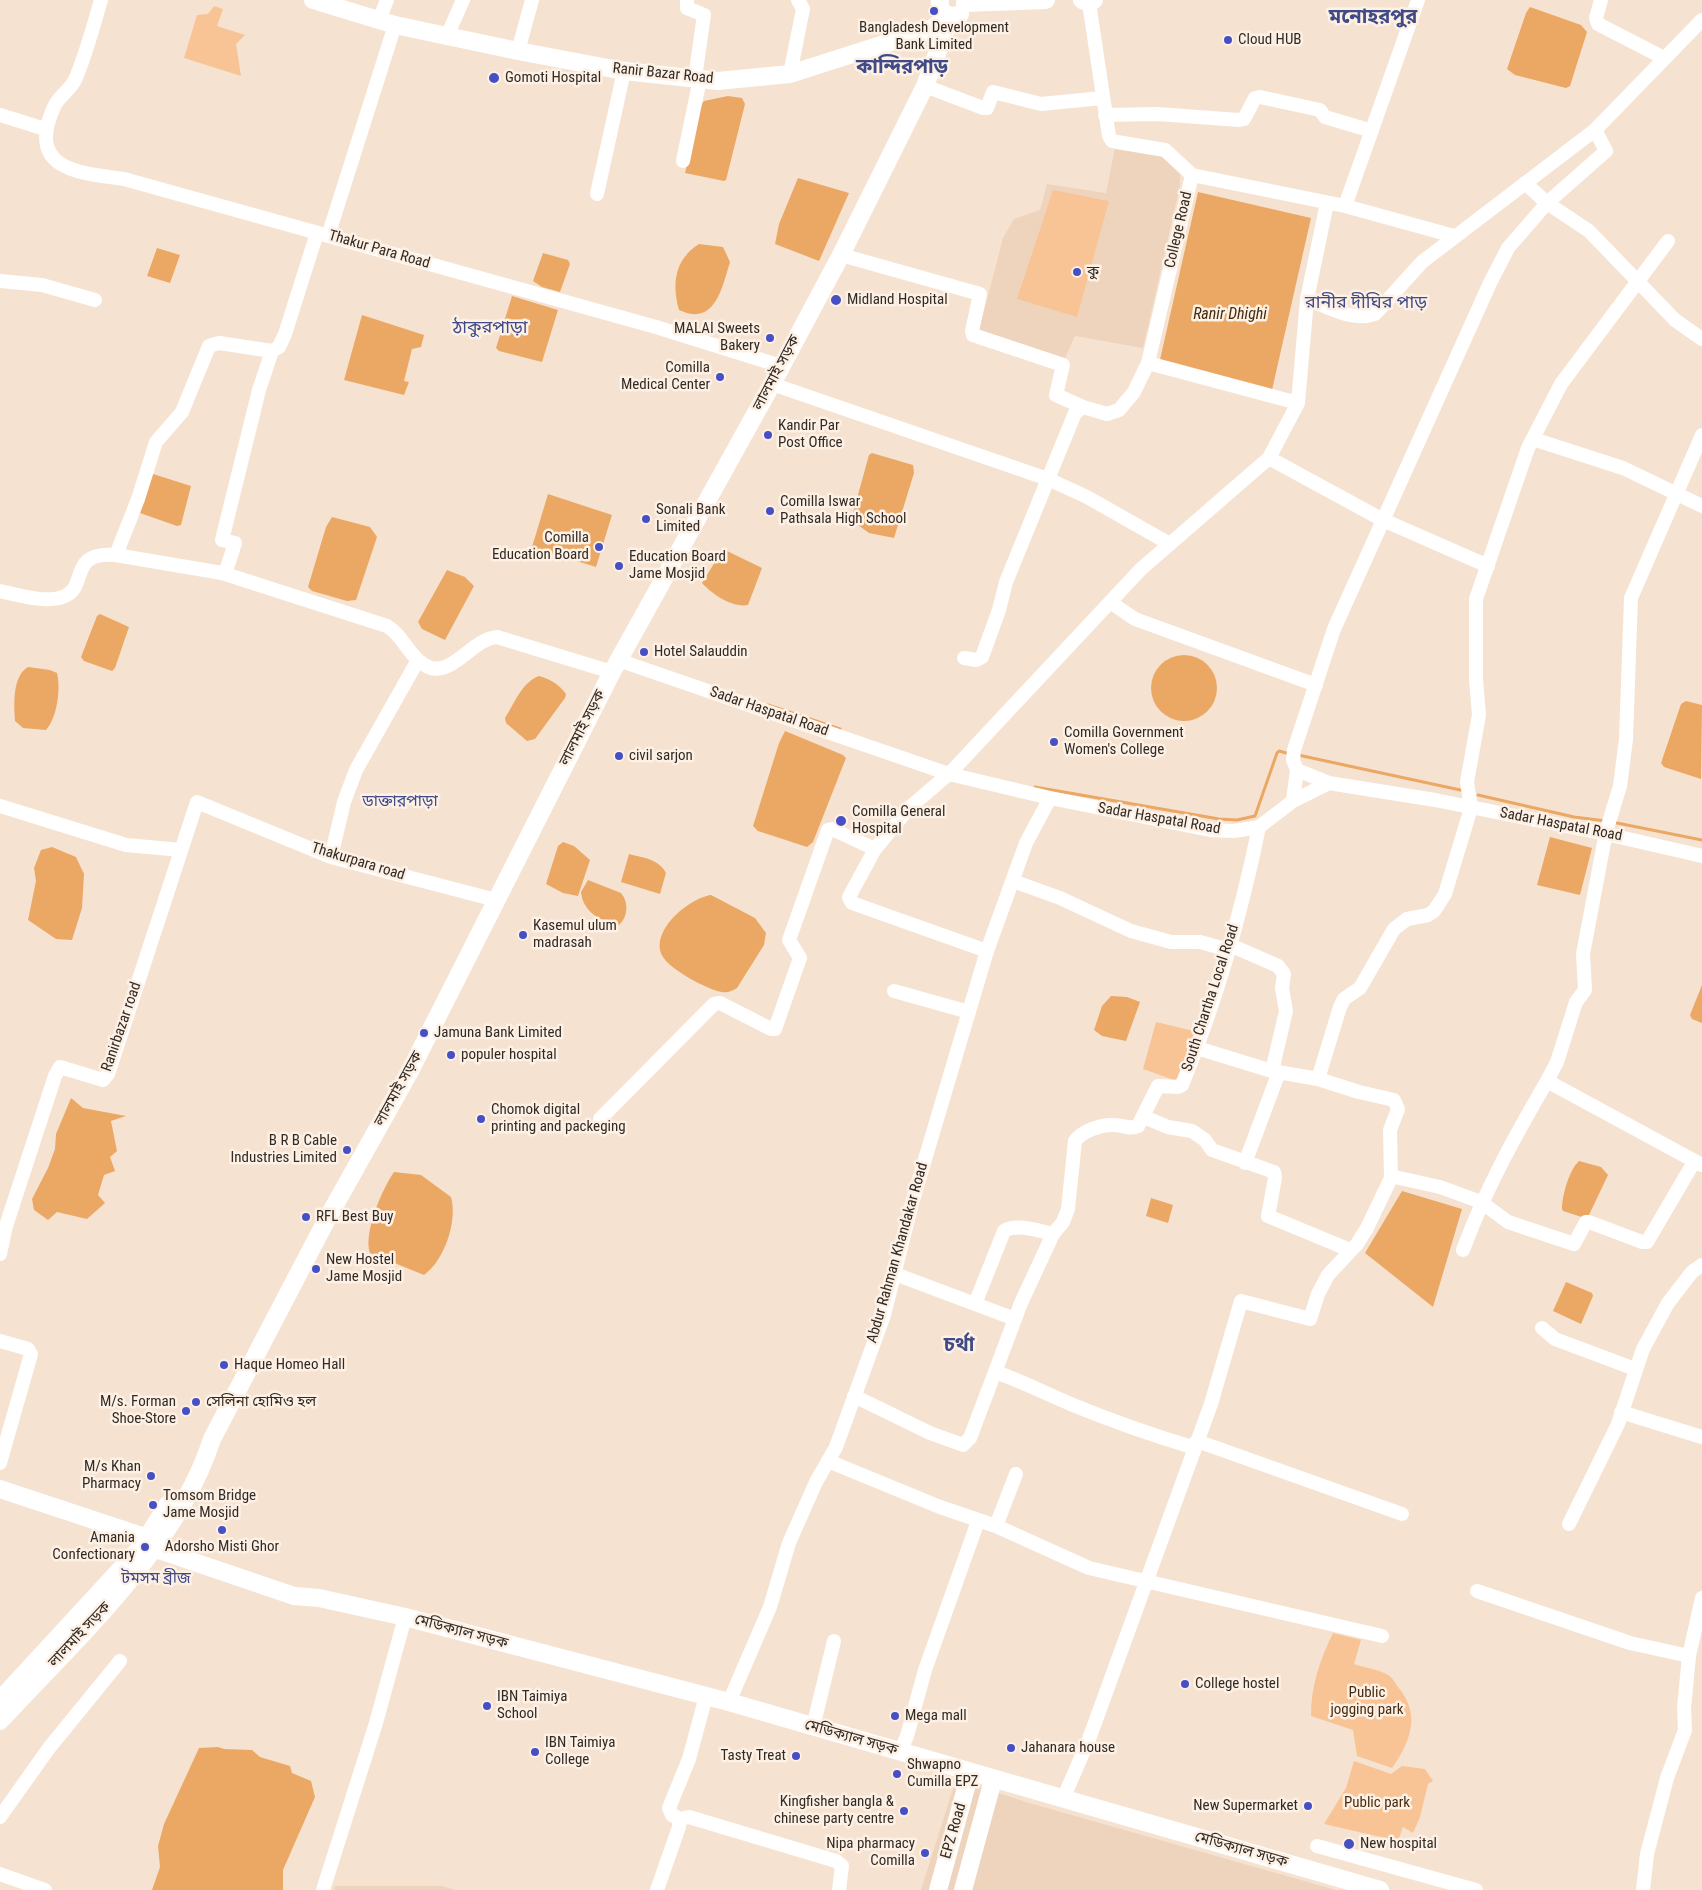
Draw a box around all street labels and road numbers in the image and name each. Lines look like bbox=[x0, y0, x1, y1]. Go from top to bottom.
street label: Ranir Bazar Road bbox=[612, 60, 714, 88]
street label: College Road bbox=[1161, 190, 1197, 270]
street label: Thakur Para Road bbox=[326, 227, 432, 273]
street label: লালমাই সড়ক bbox=[750, 332, 804, 414]
street label: Sadar Haspatal Road bbox=[707, 683, 831, 741]
street label: লালমাই সড়ক bbox=[556, 687, 610, 769]
street label: Sadar Haspatal Road bbox=[1096, 799, 1222, 839]
street label: Sadar Haspatal Road bbox=[1498, 804, 1624, 846]
street label: Thakurpara road bbox=[309, 839, 407, 885]
street label: South Chartha Local Road bbox=[1179, 922, 1243, 1074]
street label: Ranirbazar road bbox=[98, 980, 146, 1074]
street label: লালমাই সড়ক bbox=[371, 1048, 427, 1130]
street label: Abdur Rahman Khandakar Road bbox=[864, 1161, 932, 1345]
street label: লালমাই সড়ক bbox=[45, 1599, 115, 1671]
street label: মেডিক্যাল সড়ক bbox=[412, 1611, 510, 1653]
street label: মেডিক্যাল সড়ক bbox=[802, 1716, 900, 1760]
street label: EPZ Road bbox=[937, 1801, 971, 1861]
street label: মেডিক্যাল সড়ক bbox=[1192, 1828, 1290, 1872]

